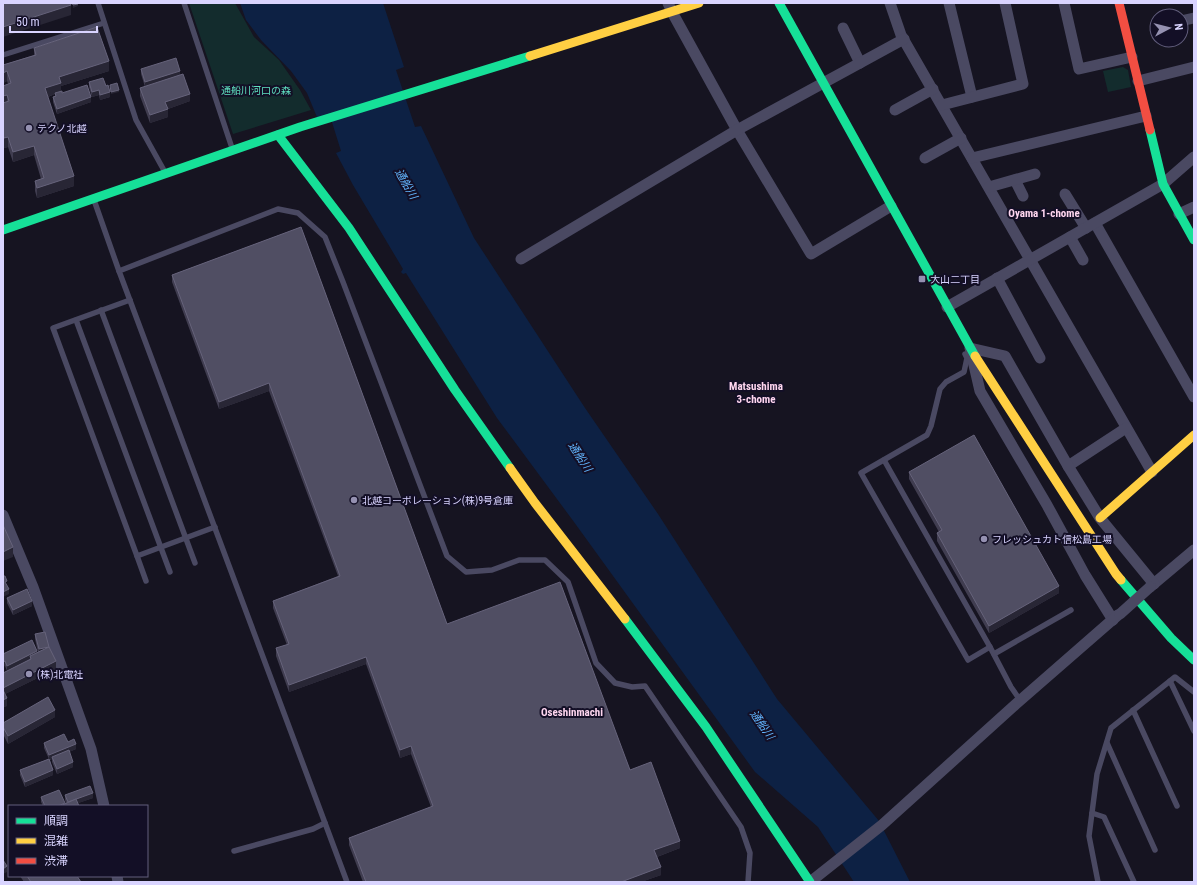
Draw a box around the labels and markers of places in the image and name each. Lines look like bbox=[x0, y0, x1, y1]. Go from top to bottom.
marker: テクノ北越 bbox=[24, 123, 34, 133]
place label: テクノ北越 bbox=[37, 123, 86, 134]
marker: 大山二丁目 bbox=[917, 274, 927, 284]
place label: 大山二丁目 bbox=[930, 274, 980, 285]
marker: 北越コーポレーション(株)9号倉庫 bbox=[349, 495, 359, 505]
place label: 北越コーポレーション(株)9号倉庫 bbox=[362, 495, 513, 507]
marker: フレッシュカト信松島工場 bbox=[979, 534, 989, 544]
place label: フレッシュカト信松島工場 bbox=[992, 534, 1112, 545]
marker: (株)北電社 bbox=[24, 669, 34, 679]
place label: (株)北電社 bbox=[37, 669, 83, 681]

